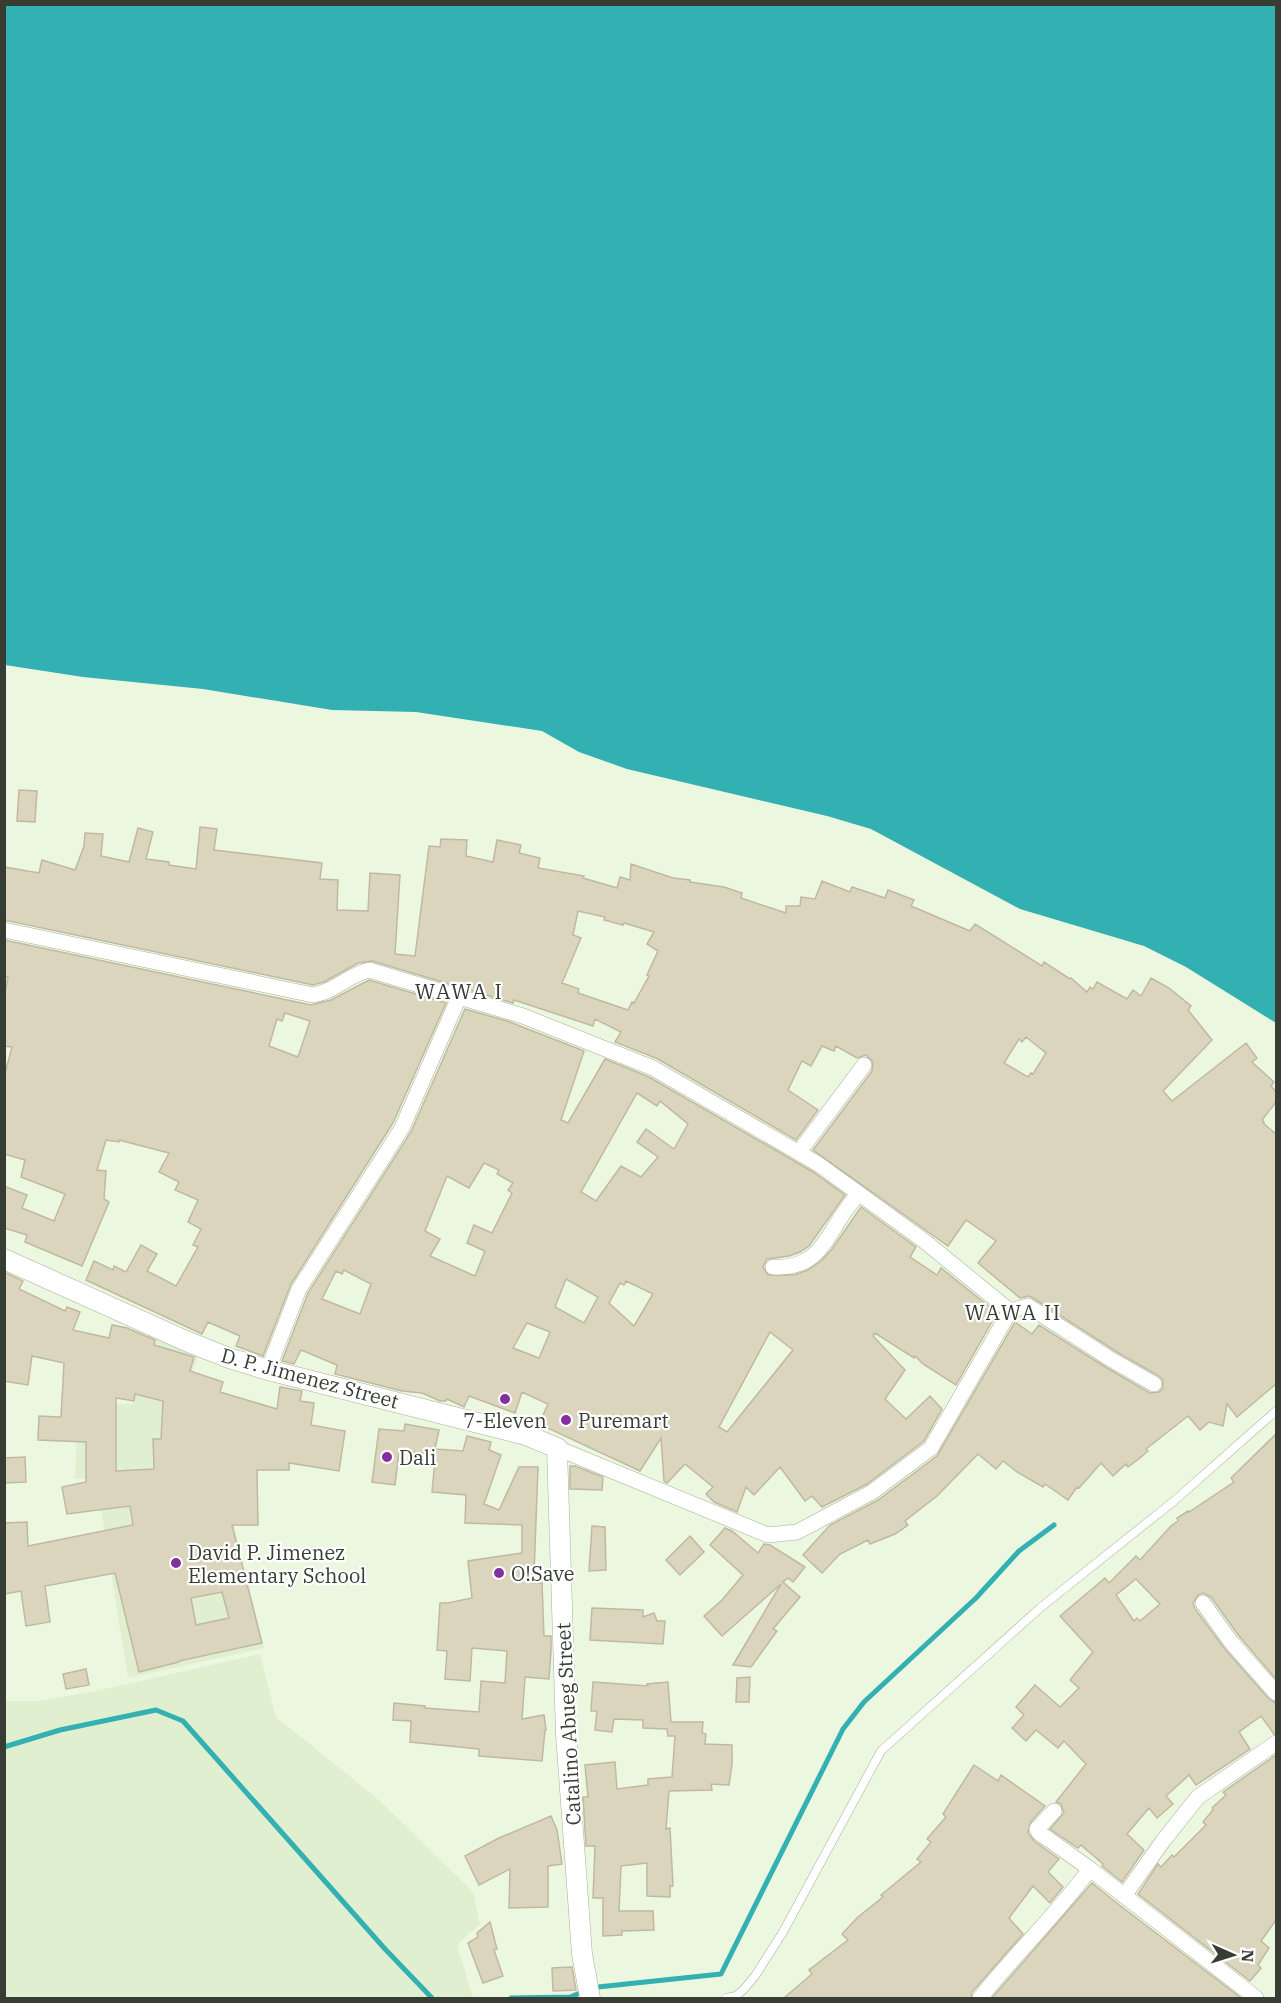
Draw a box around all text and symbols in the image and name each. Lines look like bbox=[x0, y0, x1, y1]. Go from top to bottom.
district label: WAWA I bbox=[415, 977, 503, 1005]
district label: WAWA II bbox=[964, 1298, 1062, 1326]
street label: D. P. Jimenez Street bbox=[218, 1341, 402, 1415]
marker: 7-Eleven bbox=[498, 1392, 512, 1406]
place label: 7-Eleven bbox=[463, 1407, 547, 1434]
place label: Puremart bbox=[578, 1407, 669, 1434]
marker: Puremart bbox=[559, 1413, 573, 1427]
place label: Dali bbox=[399, 1444, 436, 1471]
marker: Dali bbox=[380, 1450, 394, 1464]
place label: David P. Jimenez Elementary School bbox=[188, 1539, 366, 1589]
marker: David P. Jimenez Elementary School bbox=[169, 1556, 183, 1570]
place label: O!Save bbox=[511, 1560, 575, 1587]
marker: O!Save bbox=[492, 1566, 506, 1580]
street label: Catalino Abueg Street bbox=[549, 1622, 587, 1826]
north arrow bbox=[1203, 1925, 1263, 1985]
text: N bbox=[1238, 1949, 1258, 1963]

